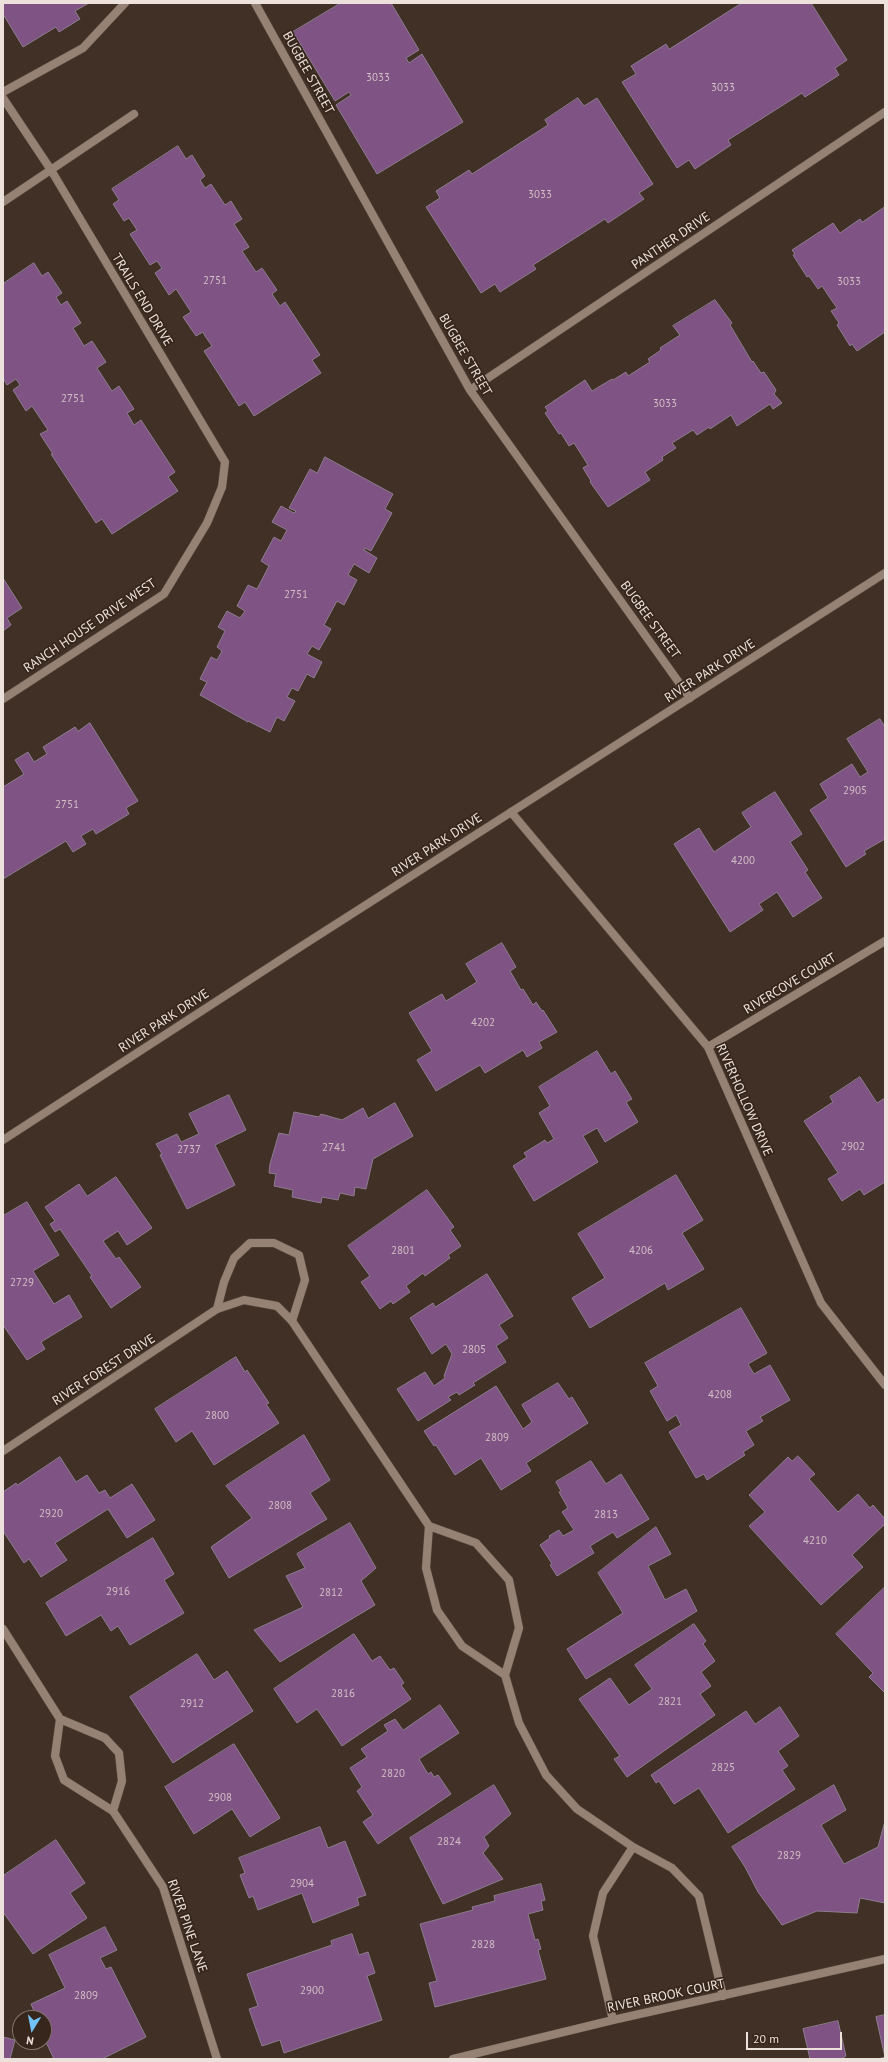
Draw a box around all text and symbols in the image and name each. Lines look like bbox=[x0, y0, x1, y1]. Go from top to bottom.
street label: BUGBEE STREET bbox=[279, 29, 337, 117]
house number: 3033 bbox=[366, 71, 390, 85]
house number: 3033 bbox=[711, 81, 735, 95]
house number: 3033 bbox=[528, 188, 552, 202]
street label: PANTHER DRIVE bbox=[629, 209, 713, 273]
street label: TRAILS END DRIVE bbox=[108, 251, 176, 349]
house number: 2751 bbox=[203, 274, 227, 288]
house number: 3033 bbox=[837, 275, 861, 289]
street label: BUGBEE STREET bbox=[435, 311, 495, 399]
house number: 2751 bbox=[61, 392, 85, 406]
house number: 3033 bbox=[653, 397, 677, 411]
street label: RANCH HOUSE DRIVE WEST bbox=[21, 576, 159, 676]
street label: BUGBEE STREET bbox=[617, 578, 683, 662]
house number: 2751 bbox=[284, 588, 308, 602]
street label: RIVER PARK DRIVE bbox=[662, 636, 758, 706]
house number: 2905 bbox=[843, 784, 867, 798]
house number: 2751 bbox=[55, 798, 79, 812]
street label: RIVER PARK DRIVE bbox=[389, 810, 485, 880]
house number: 4200 bbox=[731, 854, 755, 868]
street label: RIVERCOVE COURT bbox=[741, 950, 839, 1018]
street label: RIVER PARK DRIVE bbox=[116, 986, 212, 1056]
house number: 4202 bbox=[471, 1016, 495, 1030]
street label: RIVERHOLLOW DRIVE bbox=[712, 1042, 776, 1158]
house number: 2902 bbox=[841, 1140, 865, 1154]
house number: 2741 bbox=[322, 1141, 346, 1155]
house number: 2737 bbox=[177, 1143, 201, 1157]
house number: 2801 bbox=[391, 1244, 415, 1258]
house number: 4206 bbox=[629, 1244, 653, 1258]
house number: 2729 bbox=[10, 1276, 34, 1290]
street label: RIVER FOREST DRIVE bbox=[50, 1331, 158, 1409]
house number: 2805 bbox=[462, 1343, 486, 1357]
house number: 4208 bbox=[708, 1388, 732, 1402]
house number: 2800 bbox=[205, 1409, 229, 1423]
house number: 2809 bbox=[485, 1431, 509, 1445]
house number: 2808 bbox=[268, 1499, 292, 1513]
house number: 2920 bbox=[39, 1507, 63, 1521]
house number: 2813 bbox=[594, 1508, 618, 1522]
house number: 4210 bbox=[803, 1534, 827, 1548]
house number: 2916 bbox=[106, 1585, 130, 1599]
house number: 2812 bbox=[319, 1586, 343, 1600]
house number: 2816 bbox=[331, 1687, 355, 1701]
house number: 2821 bbox=[658, 1695, 682, 1709]
house number: 2912 bbox=[180, 1697, 204, 1711]
house number: 2825 bbox=[711, 1761, 735, 1775]
house number: 2820 bbox=[381, 1767, 405, 1781]
house number: 2908 bbox=[208, 1791, 232, 1805]
house number: 2824 bbox=[437, 1835, 461, 1849]
house number: 2829 bbox=[777, 1849, 801, 1863]
street label: RIVER PINE LANE bbox=[164, 1877, 210, 1975]
house number: 2904 bbox=[290, 1877, 314, 1891]
house number: 2828 bbox=[471, 1938, 495, 1952]
street label: RIVER BROOK COURT bbox=[606, 1976, 726, 2016]
house number: 2900 bbox=[300, 1984, 324, 1998]
house number: 2809 bbox=[74, 1989, 98, 2003]
north arrow bbox=[12, 2010, 52, 2050]
scale bar bbox=[748, 2024, 844, 2050]
text: 20 m bbox=[753, 2031, 779, 2046]
text: N bbox=[25, 2033, 35, 2048]

